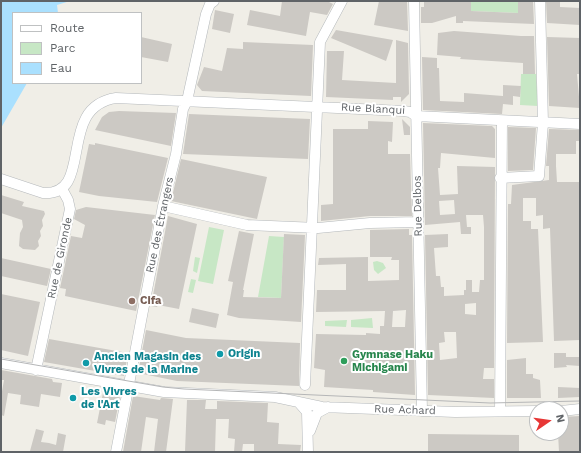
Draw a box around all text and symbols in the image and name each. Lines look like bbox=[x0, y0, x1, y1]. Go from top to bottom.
legend bbox=[12, 12, 142, 84]
text: Route bbox=[50, 21, 84, 35]
text: Parc bbox=[50, 41, 76, 55]
text: Eau bbox=[50, 61, 72, 75]
street label: Rue Blanqui bbox=[341, 101, 405, 117]
street label: Rue Delbos bbox=[411, 175, 425, 237]
street label: Rue des Étrangers bbox=[143, 176, 177, 274]
street label: Rue de Gironde bbox=[45, 216, 75, 300]
place label: Cifa bbox=[140, 294, 161, 308]
marker: Cifa bbox=[127, 296, 137, 306]
place label: Origin bbox=[228, 347, 260, 361]
place label: Gymnase Haku Michigami bbox=[352, 348, 433, 374]
marker: Origin bbox=[215, 349, 225, 359]
place label: Ancien Magasin des Vivres de la Marine bbox=[94, 350, 201, 376]
marker: Gymnase Haku Michigami bbox=[339, 356, 349, 366]
marker: Ancien Magasin des Vivres de la Marine bbox=[81, 358, 91, 368]
place label: Les Vivres de l'Art bbox=[81, 385, 137, 411]
marker: Les Vivres de l'Art bbox=[68, 393, 78, 403]
north arrow bbox=[529, 401, 569, 441]
street label: Rue Achard bbox=[374, 402, 436, 418]
text: N bbox=[553, 413, 567, 424]

